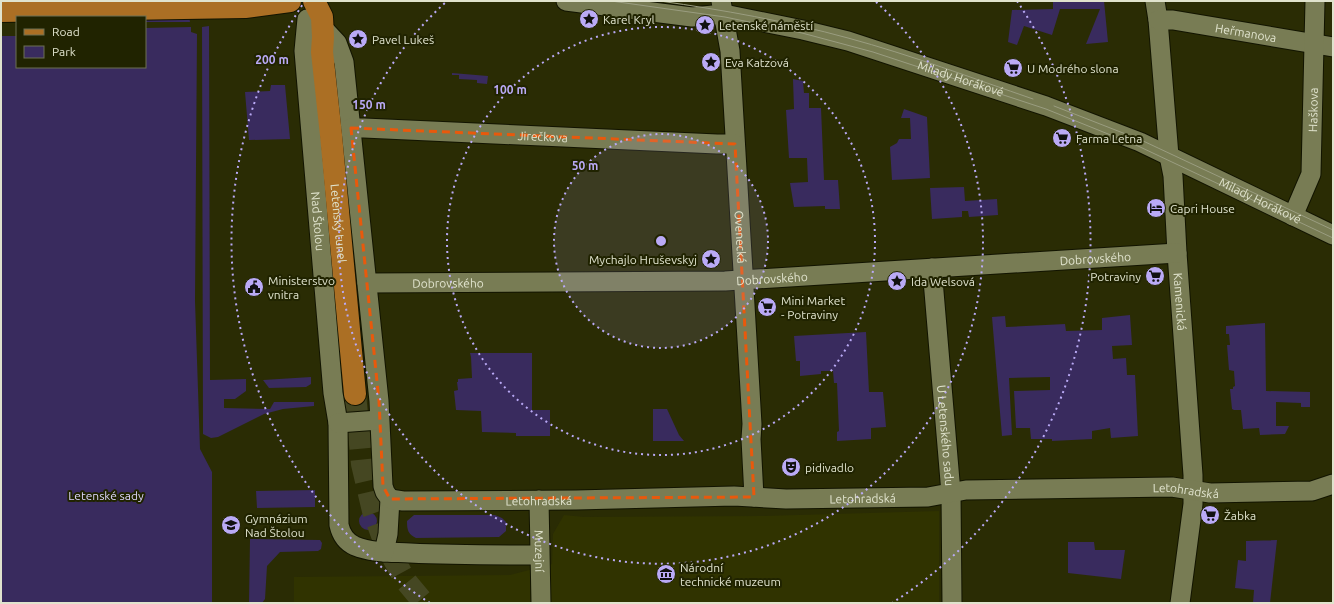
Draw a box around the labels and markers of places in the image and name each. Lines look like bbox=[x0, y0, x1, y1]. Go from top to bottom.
place icon: Karel Kryl bbox=[578, 8, 600, 30]
place label: Karel Kryl bbox=[603, 13, 655, 26]
place icon: Letenské náměstí bbox=[694, 14, 716, 36]
place label: Letenské náměstí bbox=[719, 19, 814, 32]
place icon: Pavel Lukeš bbox=[347, 28, 369, 50]
place label: Pavel Lukeš bbox=[372, 33, 434, 46]
place icon: Eva Katzová bbox=[700, 51, 722, 73]
place label: Eva Katzová bbox=[725, 56, 789, 69]
supermarket icon: U Modrého slona bbox=[1002, 57, 1024, 79]
place label: U Modrého slona bbox=[1027, 62, 1119, 75]
supermarket icon: Farma Letna bbox=[1051, 127, 1073, 149]
place label: Farma Letna bbox=[1076, 132, 1142, 145]
hotel icon: Capri House bbox=[1145, 197, 1167, 219]
place label: Capri House bbox=[1170, 202, 1235, 215]
centre of rings bbox=[654, 234, 668, 248]
place icon: Mychajlo Hruševskyj bbox=[700, 248, 722, 270]
place label: Mychajlo Hruševskyj bbox=[589, 253, 697, 266]
supermarket icon: Potraviny bbox=[1144, 265, 1166, 287]
place icon: Ida Welsová bbox=[886, 270, 908, 292]
place label: Potraviny bbox=[1090, 270, 1141, 283]
place label: Ministerstvo vnitra bbox=[268, 274, 335, 301]
place label: Ida Welsová bbox=[911, 275, 975, 288]
public building icon: Ministerstvo vnitra bbox=[243, 276, 265, 298]
place label: Mini Market - Potraviny bbox=[781, 294, 845, 321]
supermarket icon: Mini Market - Potraviny bbox=[756, 296, 778, 318]
theatre icon: pidivadlo bbox=[780, 456, 802, 478]
place label: pidivadlo bbox=[805, 461, 854, 474]
supermarket icon: Žabka bbox=[1199, 504, 1221, 526]
place label: Žabka bbox=[1224, 509, 1256, 522]
place label: Gymnázium Nad Štolou bbox=[245, 512, 308, 539]
school or university icon: Gymnázium Nad Štolou bbox=[220, 514, 242, 536]
place label: Národní technické muzeum bbox=[680, 561, 781, 588]
museum icon: Národní technické muzeum bbox=[655, 563, 677, 585]

